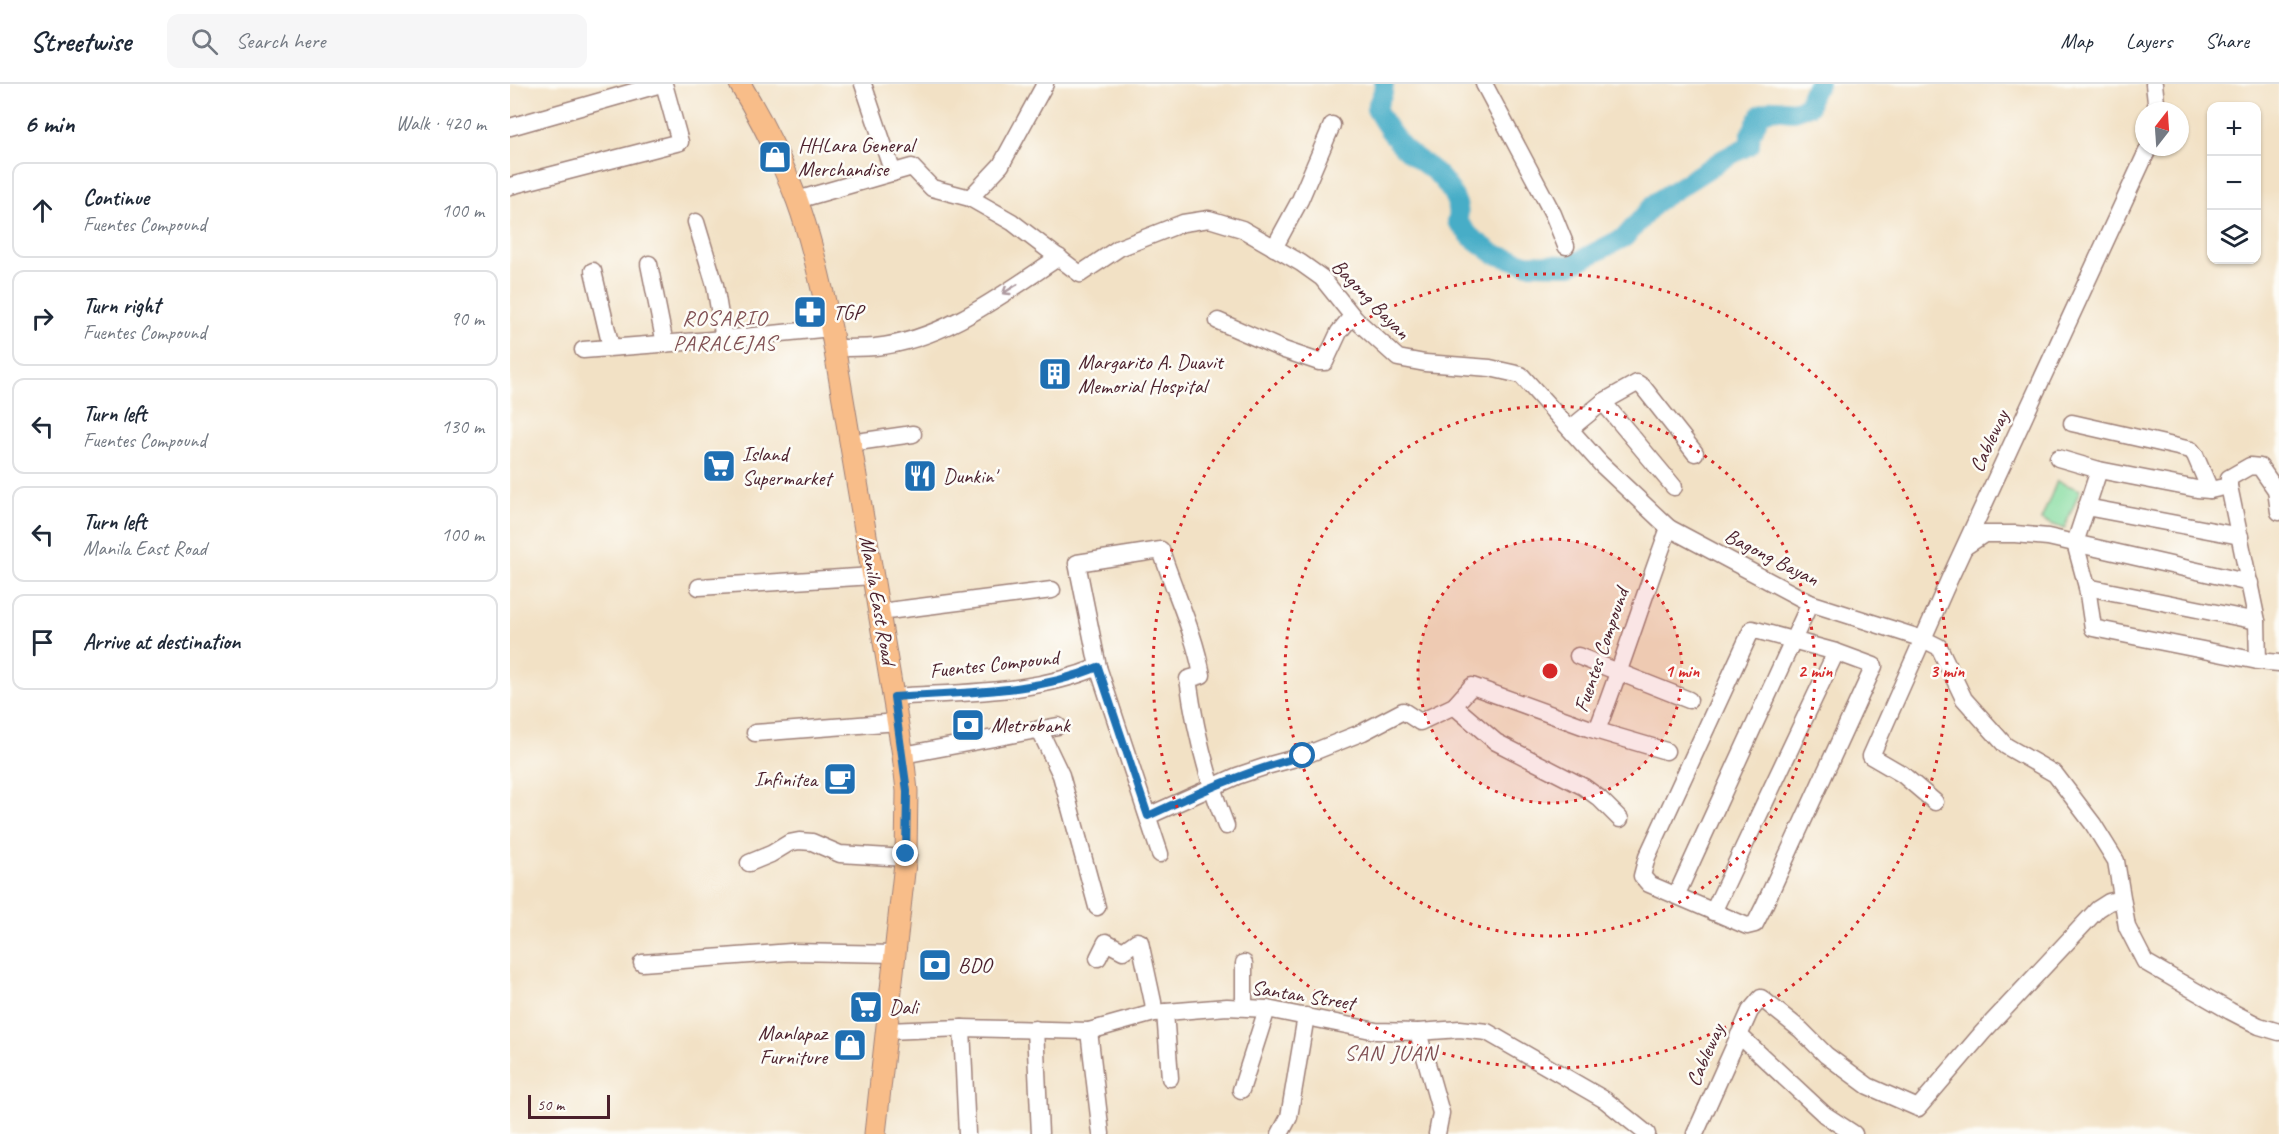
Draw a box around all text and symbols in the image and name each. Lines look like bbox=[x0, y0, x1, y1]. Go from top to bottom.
search box bbox=[167, 14, 587, 68]
text: Streetwise bbox=[30, 24, 131, 59]
icon: search bbox=[188, 25, 221, 58]
text: Search here bbox=[236, 27, 325, 55]
text: Map bbox=[2060, 28, 2093, 54]
text: Layers bbox=[2126, 28, 2172, 54]
text: Share bbox=[2205, 28, 2249, 54]
north arrow bbox=[2135, 102, 2189, 156]
map controls bbox=[2207, 102, 2261, 264]
button: + bbox=[2207, 102, 2261, 156]
text: 6 min bbox=[24, 107, 74, 140]
text: Walk · 420 m bbox=[396, 111, 486, 136]
place label: HHLara General Merchandise bbox=[798, 132, 917, 182]
shop icon: HHLara General Merchandise bbox=[757, 139, 793, 175]
button: − bbox=[2207, 156, 2261, 210]
text: Continue bbox=[83, 184, 149, 212]
icon: ahead bbox=[26, 194, 59, 227]
text: 100 m bbox=[441, 198, 484, 223]
button: layers bbox=[2207, 210, 2261, 264]
text: Fuentes Compound bbox=[83, 212, 206, 237]
street label: Bagong Bayan bbox=[1326, 253, 1416, 345]
one-way arrow bbox=[1002, 284, 1019, 296]
text: Turn right bbox=[83, 292, 160, 320]
pharmacy icon: TGP bbox=[792, 294, 828, 330]
place label: TGP bbox=[833, 299, 866, 325]
icon: right bbox=[26, 302, 59, 335]
district label: ROSARIO PARALEJAS bbox=[673, 304, 780, 357]
text: 90 m bbox=[450, 306, 484, 331]
text: Fuentes Compound bbox=[83, 320, 206, 345]
place label: Margarito A. Duavit Memorial Hospital bbox=[1078, 349, 1225, 399]
building icon: Margarito A. Duavit Memorial Hospital bbox=[1037, 356, 1073, 392]
text: Turn left bbox=[83, 400, 147, 428]
street label: Cableway bbox=[1963, 404, 2015, 476]
icon: left bbox=[26, 410, 59, 443]
text: 130 m bbox=[441, 414, 484, 439]
text: Fuentes Compound bbox=[83, 428, 206, 453]
place label: Island Supermarket bbox=[742, 441, 834, 491]
supermarket icon: Island Supermarket bbox=[701, 448, 737, 484]
restaurant icon: Dunkin' bbox=[902, 458, 938, 494]
place label: Dunkin' bbox=[943, 463, 1000, 489]
text: Turn left bbox=[83, 508, 147, 536]
icon: left bbox=[26, 518, 59, 551]
text: 100 m bbox=[441, 522, 484, 547]
street label: Bagong Bayan bbox=[1721, 522, 1824, 592]
street label: Manila East Road bbox=[854, 534, 903, 670]
text: Manila East Road bbox=[83, 536, 207, 561]
street label: Fuentes Compound bbox=[1568, 581, 1636, 715]
icon: arrive bbox=[26, 626, 59, 659]
text: Arrive at destination bbox=[83, 628, 240, 656]
street label: Fuentes Compound bbox=[928, 644, 1063, 684]
text: 1 min bbox=[1665, 660, 1700, 682]
text: 2 min bbox=[1798, 660, 1833, 682]
text: 3 min bbox=[1930, 660, 1965, 682]
centre of rings bbox=[1540, 661, 1560, 681]
bank icon: Metrobank bbox=[950, 707, 986, 743]
place label: Metrobank bbox=[991, 712, 1071, 738]
route start bbox=[1289, 742, 1315, 768]
cafe icon: Infinitea bbox=[822, 761, 858, 797]
place label: Infinitea bbox=[754, 766, 819, 792]
route end bbox=[892, 840, 918, 866]
bank icon: BDO bbox=[917, 947, 953, 983]
place label: BDO bbox=[958, 952, 994, 978]
street label: Santan Street bbox=[1249, 974, 1360, 1016]
supermarket icon: Dali bbox=[848, 989, 884, 1025]
place label: Dali bbox=[889, 994, 921, 1020]
street label: Cableway bbox=[1680, 1018, 1731, 1090]
place label: Manlapaz Furniture bbox=[758, 1020, 829, 1070]
shop icon: Manlapaz Furniture bbox=[832, 1027, 868, 1063]
district label: SAN JUAN bbox=[1344, 1039, 1440, 1067]
scale bar bbox=[528, 1092, 610, 1120]
text: 50 m bbox=[537, 1095, 564, 1115]

